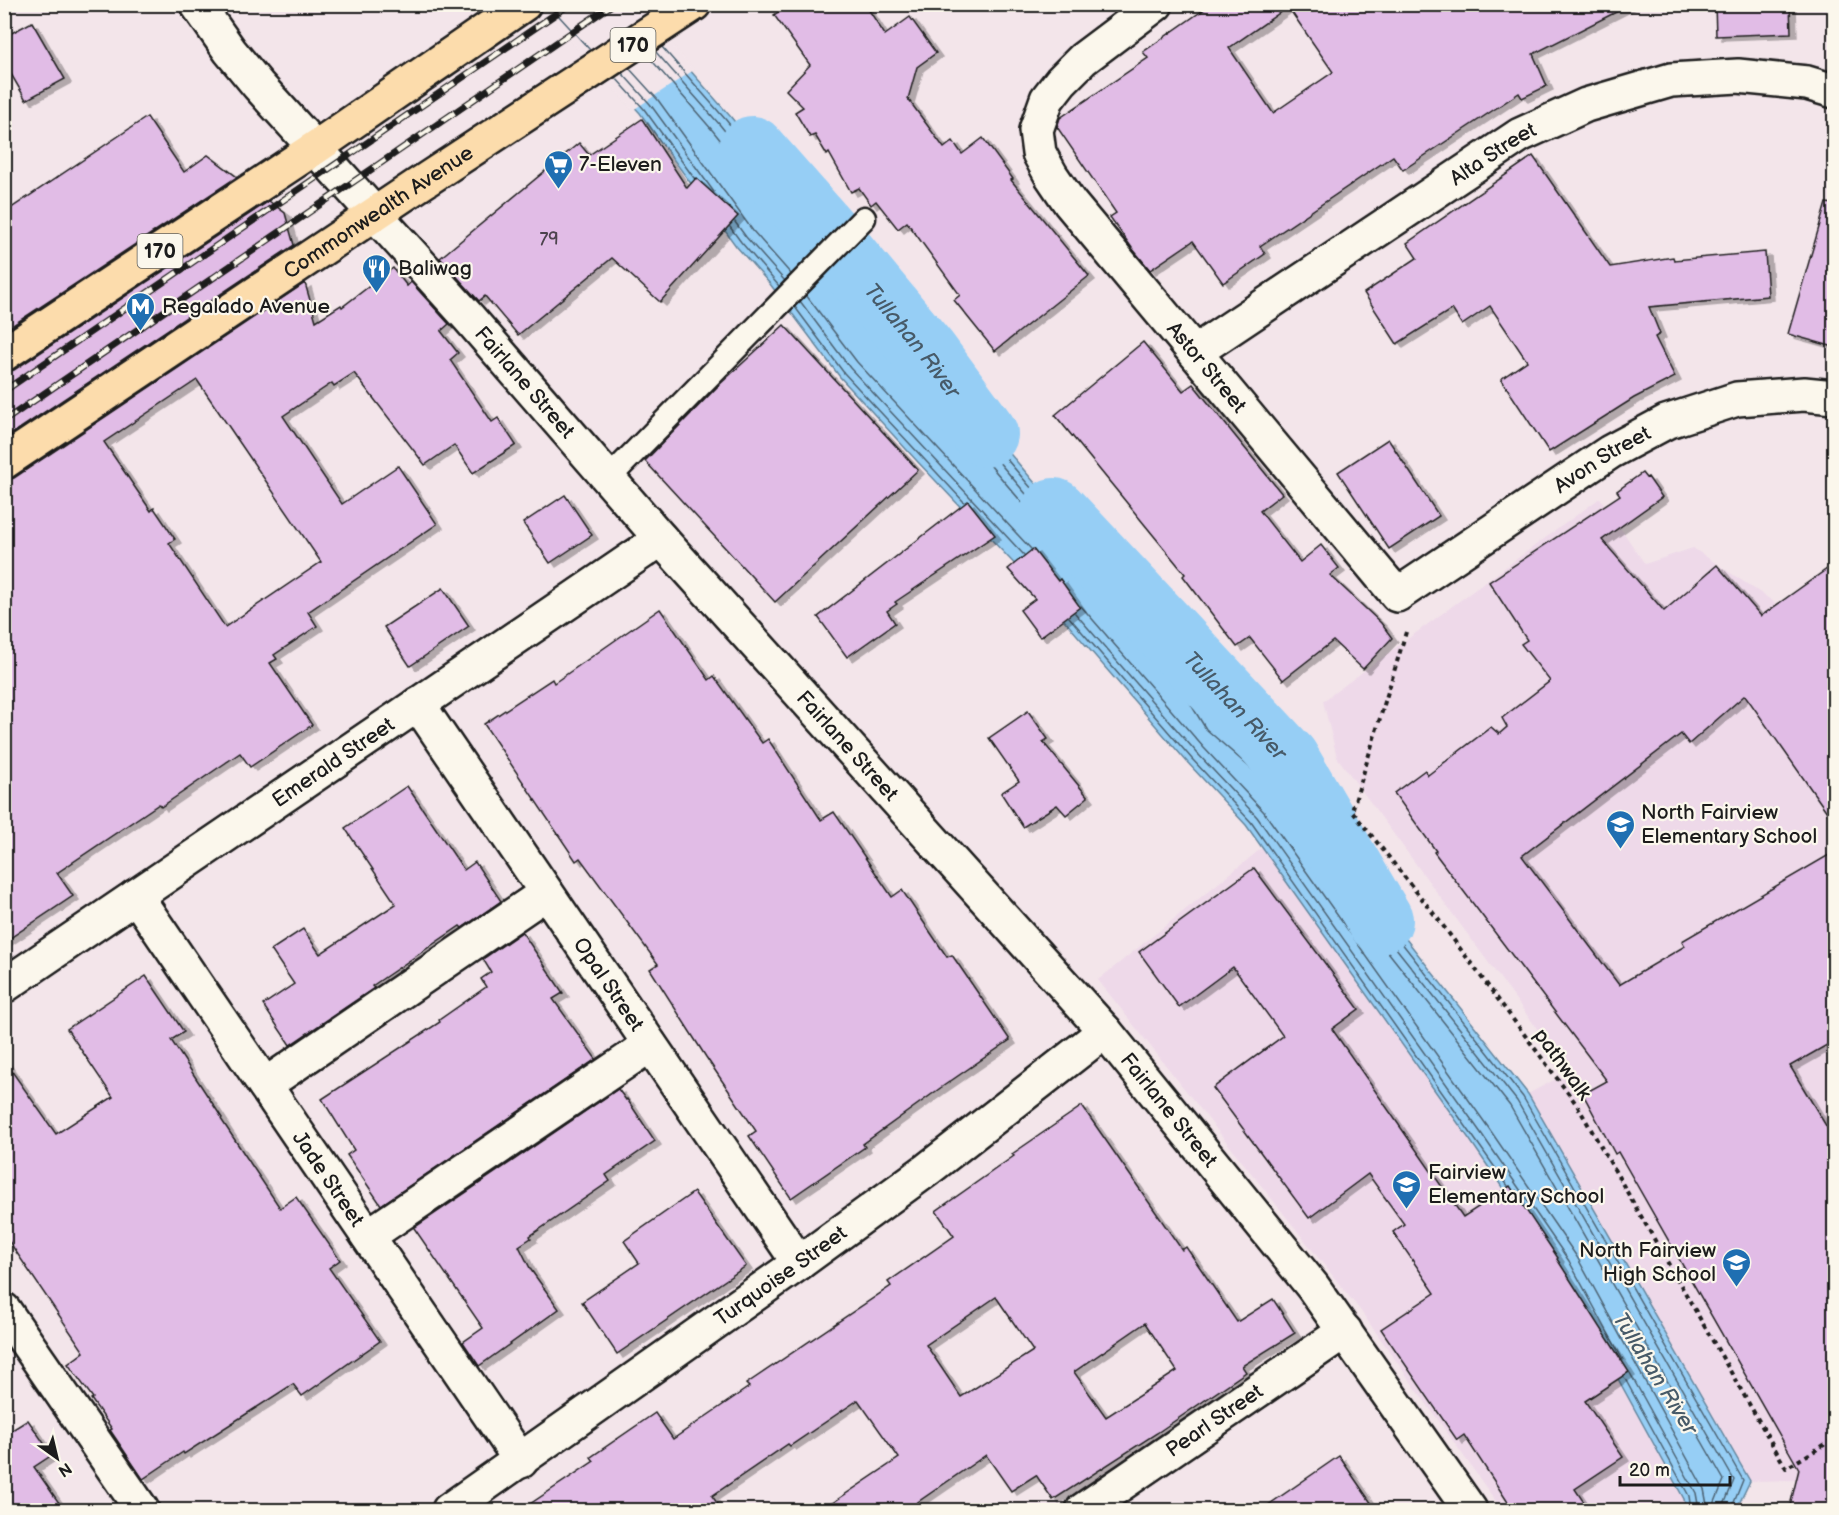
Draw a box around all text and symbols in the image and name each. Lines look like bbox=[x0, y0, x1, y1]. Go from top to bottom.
road number: 170 bbox=[610, 28, 656, 62]
street label: Alta Street bbox=[1445, 117, 1541, 191]
street label: Commonwealth Avenue bbox=[279, 140, 478, 284]
supermarket icon: 7-Eleven bbox=[542, 148, 574, 190]
place label: 7-Eleven bbox=[579, 152, 662, 177]
house number: 79 bbox=[539, 229, 559, 250]
road number: 170 bbox=[138, 234, 182, 268]
restaurant icon: Baliwag bbox=[361, 252, 393, 294]
place label: Baliwag bbox=[398, 256, 472, 281]
water label: Tullahan River bbox=[858, 278, 967, 405]
metro station icon: Regalado Avenue bbox=[125, 290, 157, 332]
place label: Regalado Avenue bbox=[162, 294, 330, 319]
street label: Astor Street bbox=[1161, 317, 1252, 418]
street label: Fairlane Street bbox=[469, 322, 580, 444]
street label: Avon Street bbox=[1550, 420, 1656, 499]
water label: Tullahan River bbox=[1177, 646, 1294, 768]
street label: Fairlane Street bbox=[791, 686, 904, 807]
street label: Emerald Street bbox=[267, 712, 400, 813]
place label: North Fairview Elementary School bbox=[1641, 800, 1817, 849]
school or university icon: North Fairview Elementary School bbox=[1604, 808, 1636, 850]
street label: Opal Street bbox=[568, 933, 649, 1036]
street label: pathwalk bbox=[1528, 1023, 1597, 1106]
street label: Fairlane Street bbox=[1115, 1048, 1223, 1173]
street label: Jade Street bbox=[287, 1126, 370, 1232]
place label: Fairview Elementary School bbox=[1428, 1160, 1604, 1209]
school or university icon: Fairview Elementary School bbox=[1391, 1168, 1423, 1210]
street label: Turquoise Street bbox=[710, 1220, 852, 1332]
place label: North Fairview High School bbox=[1579, 1238, 1716, 1287]
school or university icon: North Fairview High School bbox=[1721, 1246, 1753, 1288]
water label: Tullahan River bbox=[1606, 1308, 1704, 1442]
street label: Pearl Street bbox=[1161, 1379, 1268, 1463]
north arrow bbox=[27, 1428, 87, 1488]
scale bar bbox=[1620, 1449, 1730, 1487]
text: N bbox=[54, 1458, 75, 1480]
text: 20 m bbox=[1629, 1460, 1670, 1481]

